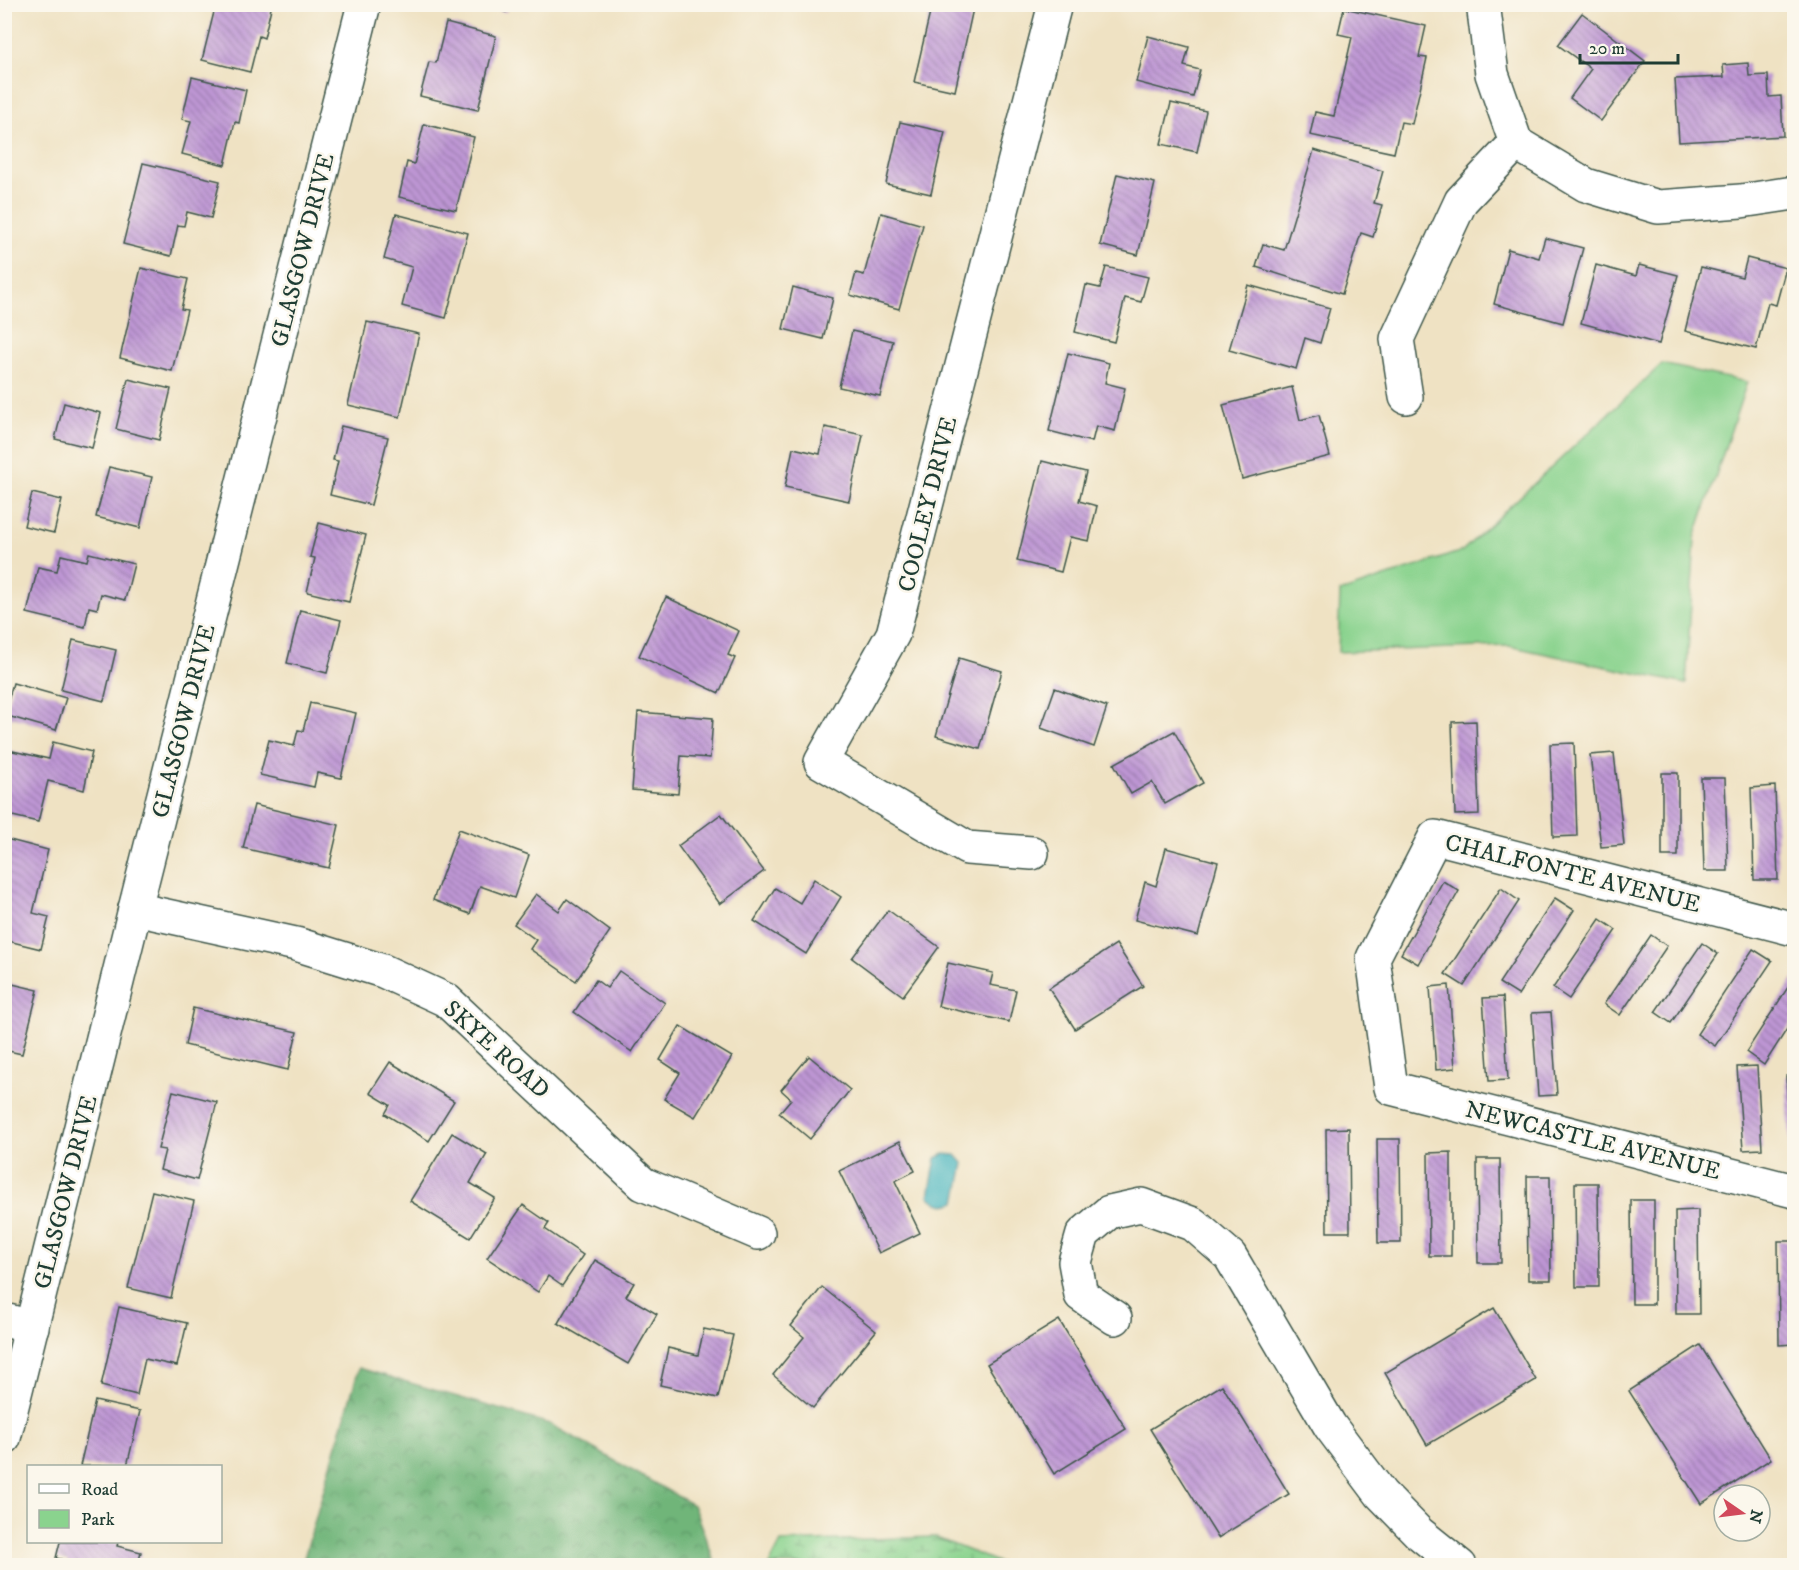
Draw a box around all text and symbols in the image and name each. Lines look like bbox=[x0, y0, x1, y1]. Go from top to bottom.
scale bar bbox=[1580, 27, 1678, 65]
text: 20 m bbox=[1589, 38, 1625, 60]
street label: GLASGOW DRIVE bbox=[264, 150, 342, 350]
street label: COOLEY DRIVE bbox=[892, 413, 964, 595]
street label: GLASGOW DRIVE bbox=[145, 621, 223, 821]
street label: CHALFONTE AVENUE bbox=[1442, 828, 1704, 920]
street label: SKYE ROAD bbox=[437, 994, 556, 1105]
street label: GLASGOW DRIVE bbox=[27, 1092, 105, 1292]
street label: NEWCASTLE AVENUE bbox=[1462, 1095, 1723, 1187]
legend bbox=[27, 1465, 222, 1543]
text: Road bbox=[81, 1479, 118, 1501]
north arrow bbox=[1712, 1483, 1772, 1543]
text: N bbox=[1744, 1508, 1767, 1525]
text: Park bbox=[81, 1509, 115, 1531]

